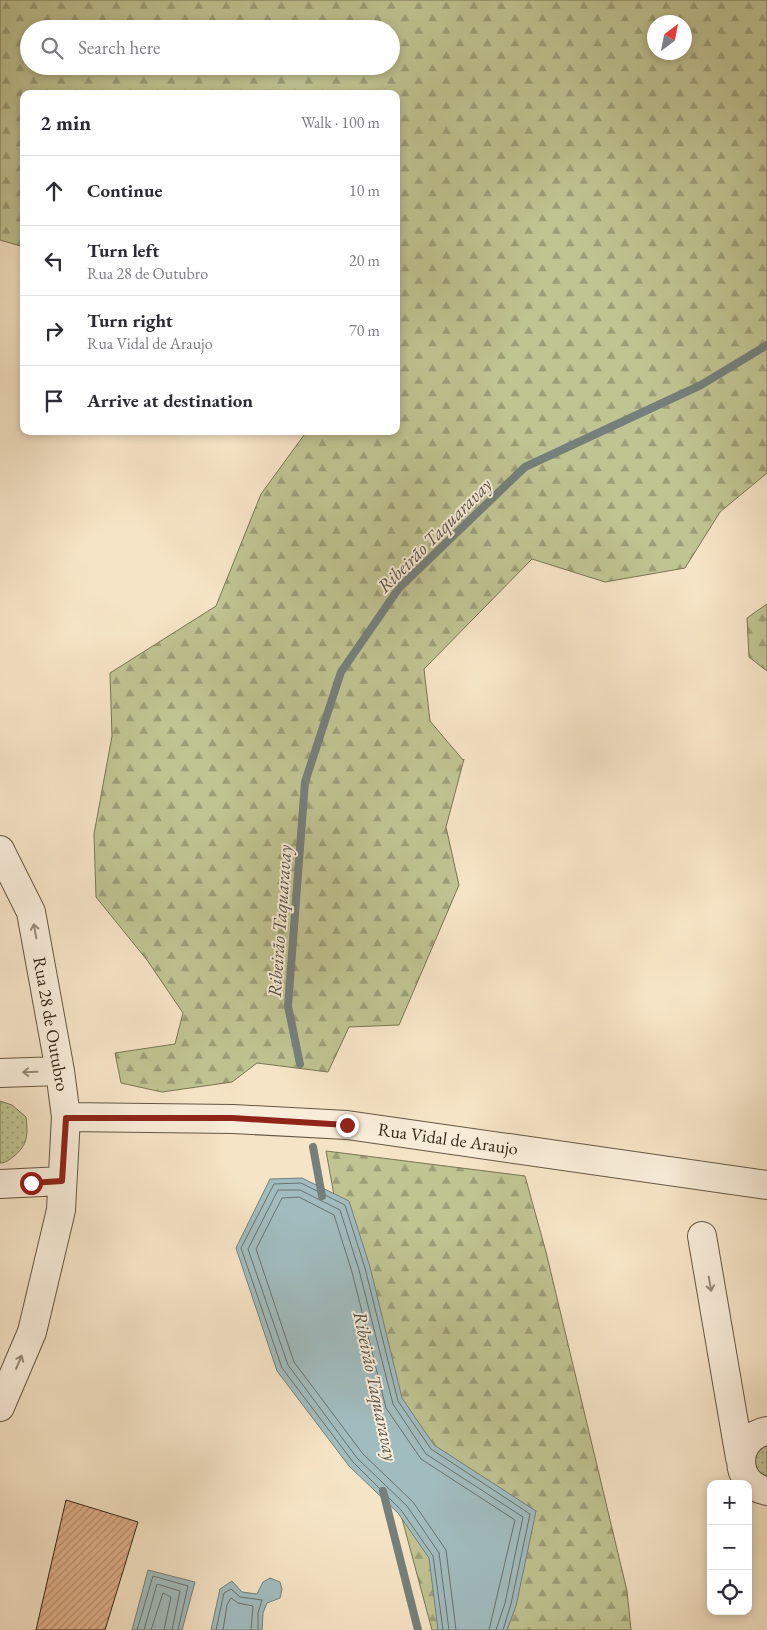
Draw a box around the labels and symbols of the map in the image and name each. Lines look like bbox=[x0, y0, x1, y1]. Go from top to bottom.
north arrow bbox=[647, 15, 692, 60]
water label: Ribeirão Taquaravay bbox=[372, 472, 498, 599]
water label: Ribeirão Taquaravay bbox=[262, 844, 298, 998]
one-way arrow bbox=[29, 924, 39, 940]
street label: Rua 28 de Outubro bbox=[28, 955, 75, 1093]
one-way arrow bbox=[22, 1068, 38, 1077]
route end bbox=[336, 1114, 359, 1137]
street label: Rua Vidal de Araujo bbox=[377, 1117, 520, 1160]
route start bbox=[20, 1172, 43, 1195]
one-way arrow bbox=[706, 1276, 716, 1292]
water label: Ribeirão Taquaravay bbox=[346, 1309, 404, 1464]
one-way arrow bbox=[15, 1355, 25, 1370]

